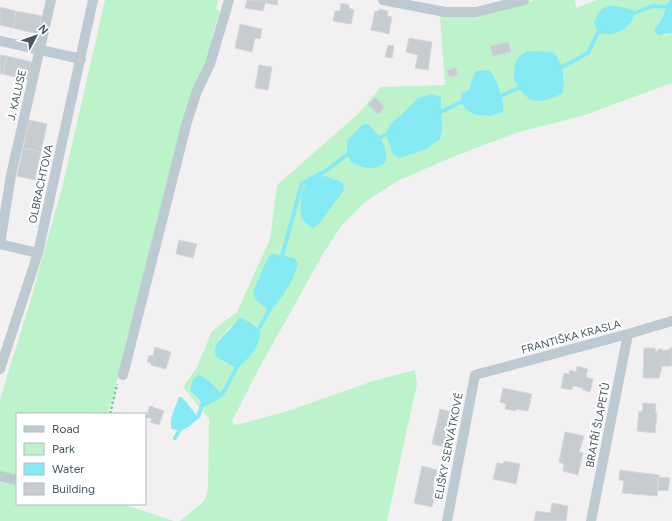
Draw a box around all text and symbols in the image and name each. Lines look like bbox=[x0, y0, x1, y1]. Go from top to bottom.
north arrow bbox=[16, 16, 56, 56]
text: N bbox=[35, 22, 51, 37]
street label: J. KALUSE bbox=[5, 68, 29, 122]
street label: OLBRACHTOVA bbox=[26, 143, 56, 225]
street label: FRANTIŠKA KRASLA bbox=[520, 316, 623, 357]
street label: BRATŘÍ ŠLAPETŮ bbox=[582, 381, 613, 469]
street label: ELIŠKY SERVÁTKOVÉ bbox=[431, 391, 466, 501]
legend bbox=[16, 413, 146, 505]
text: Road bbox=[52, 422, 80, 436]
text: Park bbox=[52, 442, 75, 456]
text: Water bbox=[52, 462, 84, 476]
text: Building bbox=[52, 482, 95, 496]

